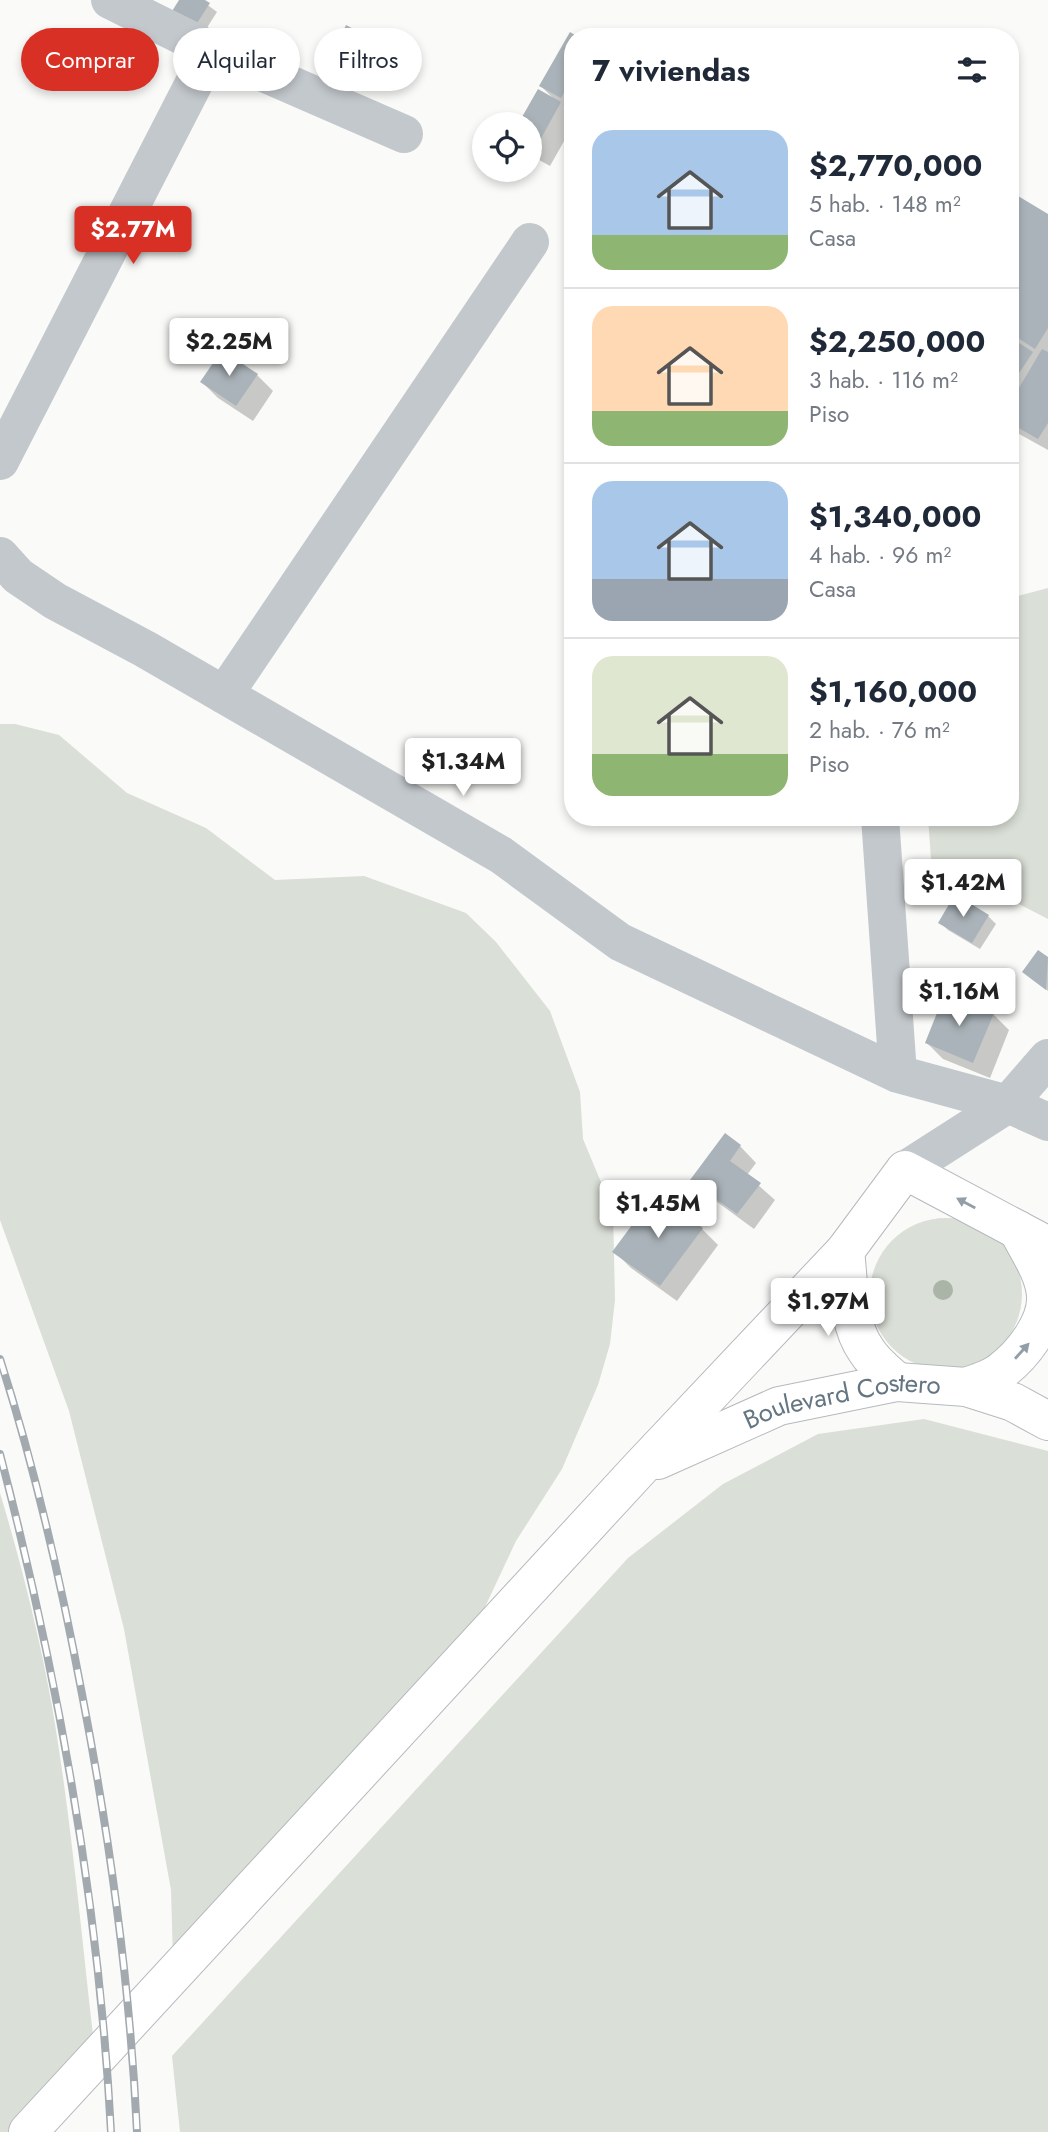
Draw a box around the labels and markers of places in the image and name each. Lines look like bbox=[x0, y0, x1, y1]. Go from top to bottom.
pin: $2.77M bbox=[76, 206, 190, 266]
pin: $2.25M bbox=[172, 318, 286, 378]
pin: $1.34M bbox=[406, 738, 520, 798]
pin: $1.42M bbox=[906, 860, 1020, 919]
pin: $1.16M bbox=[902, 968, 1016, 1028]
pin: $1.45M bbox=[601, 1180, 715, 1240]
pin: $1.97M bbox=[771, 1278, 885, 1338]

